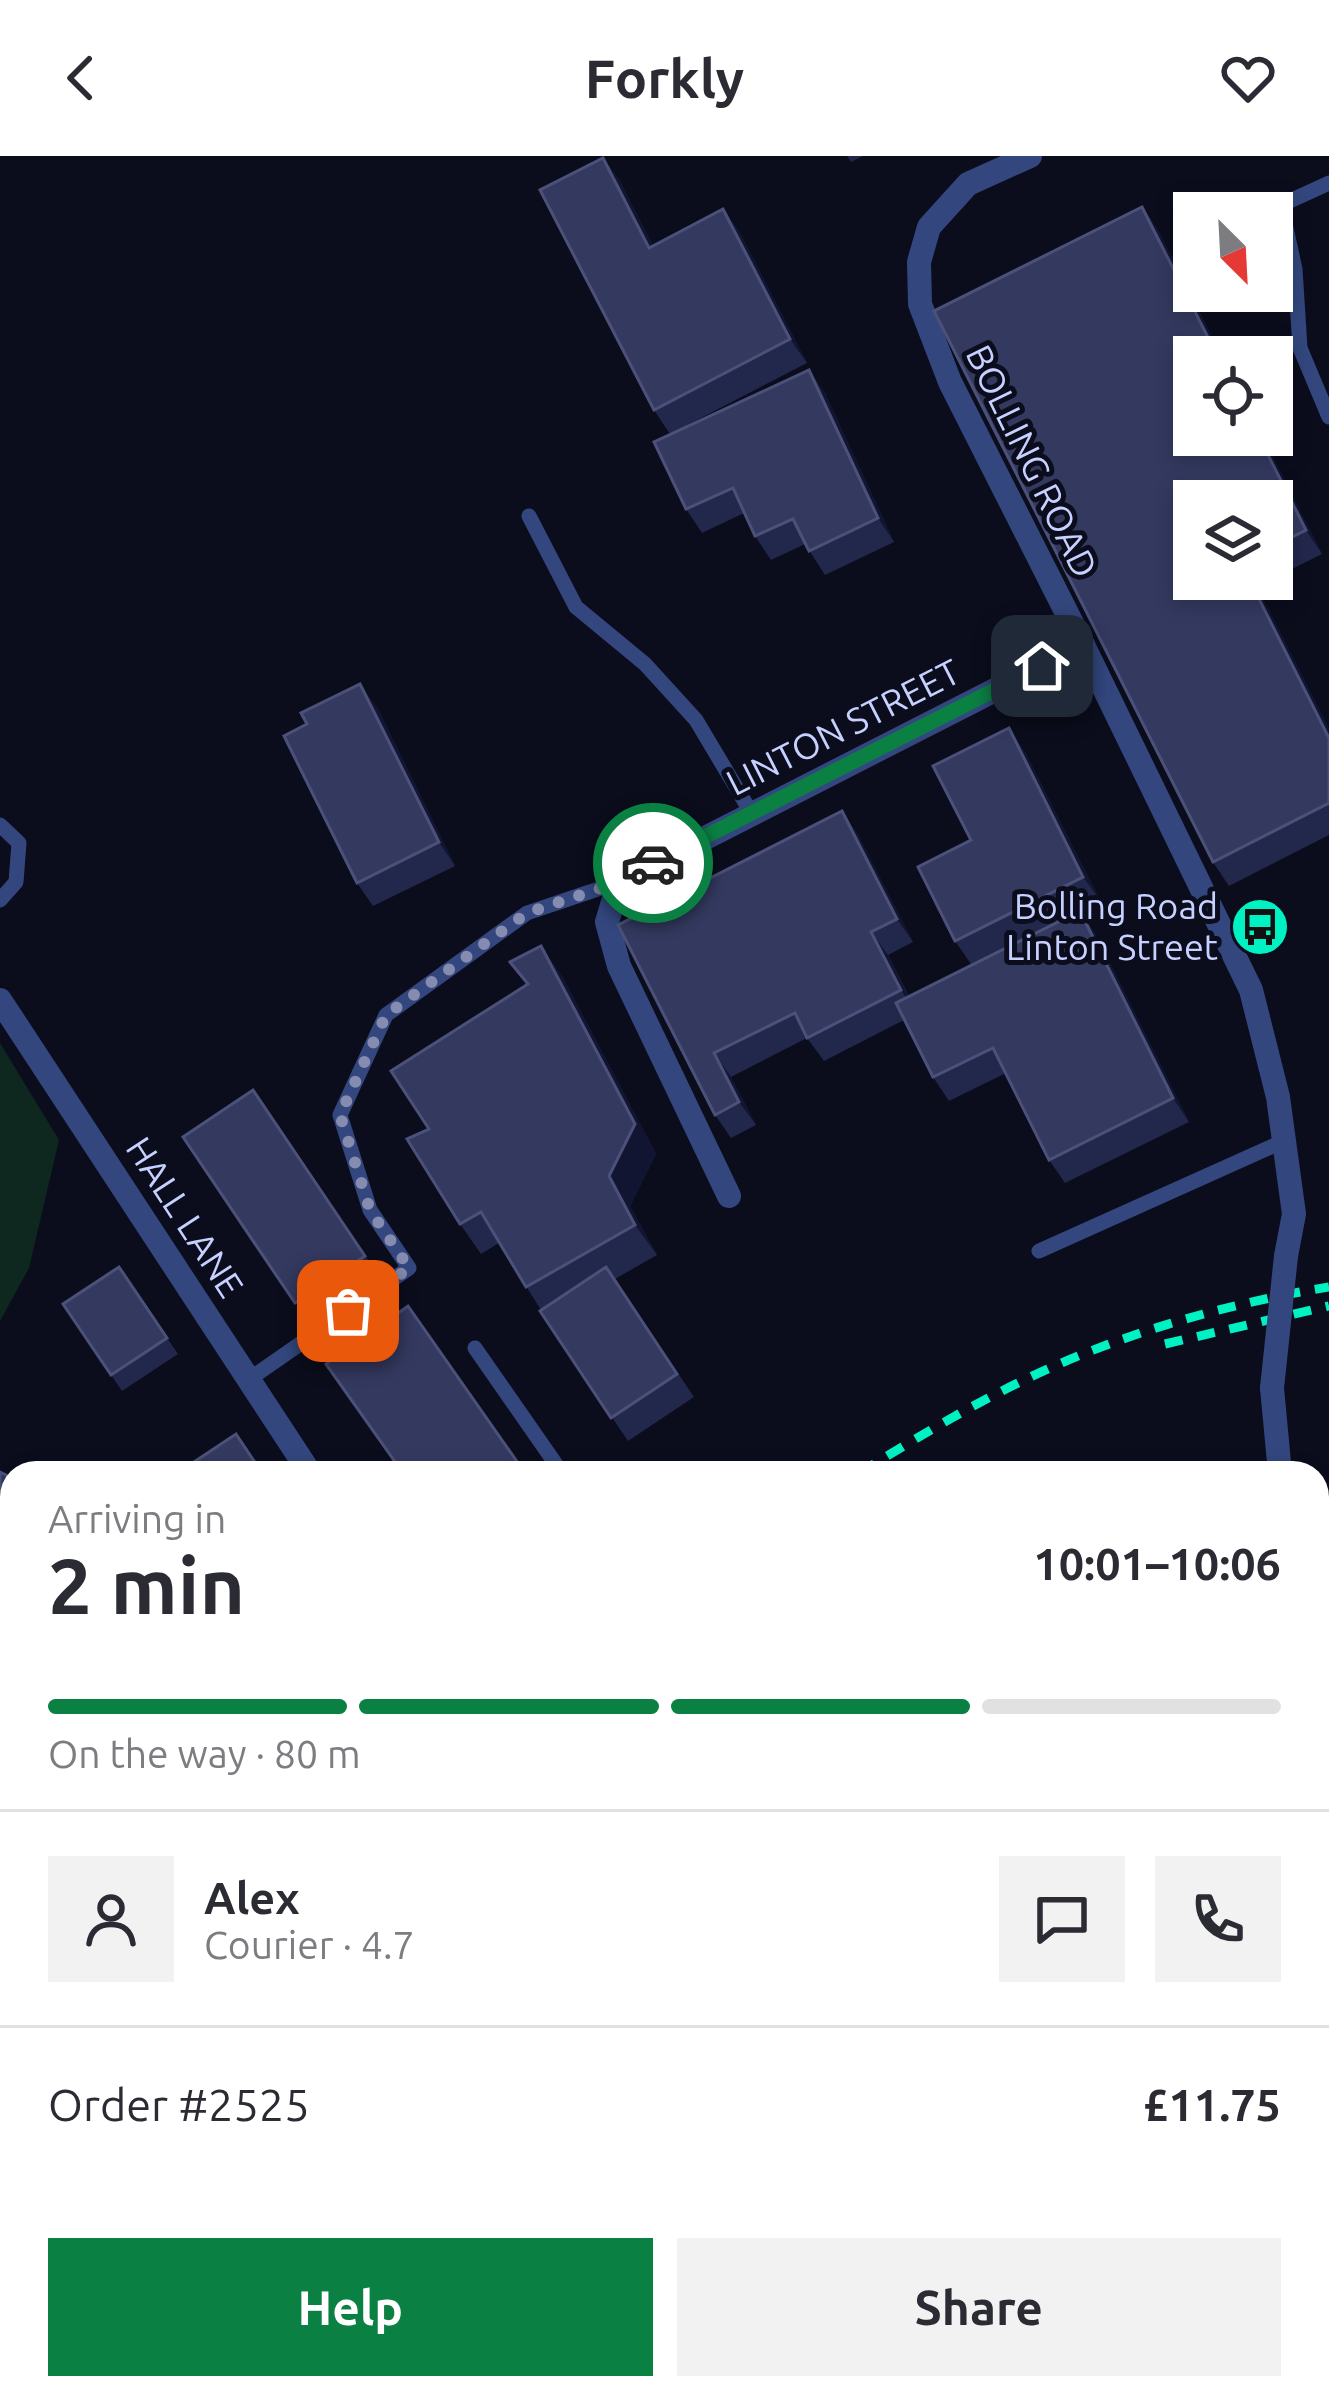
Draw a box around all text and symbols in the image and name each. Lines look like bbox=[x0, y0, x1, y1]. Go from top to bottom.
icon: back bbox=[48, 45, 114, 111]
icon: heart bbox=[1215, 45, 1281, 111]
text: Forkly bbox=[585, 48, 744, 108]
north arrow bbox=[1173, 192, 1293, 312]
map controls bbox=[1173, 192, 1293, 600]
button: locate bbox=[1173, 336, 1293, 456]
street label: BOLLING ROAD bbox=[959, 338, 1106, 584]
button: layers bbox=[1173, 480, 1293, 600]
pin bbox=[991, 615, 1093, 717]
icon: home bbox=[1009, 633, 1075, 699]
street label: LINTON STREET bbox=[719, 650, 966, 803]
courier bbox=[593, 803, 713, 923]
icon: car bbox=[620, 830, 686, 896]
place label: Bolling Road Linton Street bbox=[1006, 885, 1218, 967]
bus stop icon: Bolling Road Linton Street bbox=[1229, 896, 1291, 958]
street label: HALL LANE bbox=[119, 1129, 252, 1304]
pin bbox=[297, 1260, 399, 1362]
icon: bag bbox=[315, 1278, 381, 1344]
text: Arriving in bbox=[48, 1497, 226, 1540]
text: 10:01–10:06 bbox=[1033, 1538, 1281, 1589]
text: 2 min bbox=[48, 1541, 245, 1629]
text: On the way · 80 m bbox=[48, 1732, 361, 1775]
button: person bbox=[48, 1856, 174, 1982]
button: chat bbox=[999, 1856, 1125, 1982]
button: phone bbox=[1155, 1856, 1281, 1982]
text: Alex bbox=[204, 1872, 300, 1923]
text: Courier · 4.7 bbox=[204, 1923, 415, 1966]
text: Order #2525 bbox=[48, 2079, 310, 2130]
text: £11.75 bbox=[1143, 2079, 1281, 2130]
button: Help bbox=[48, 2238, 653, 2376]
button: Share bbox=[677, 2238, 1281, 2376]

